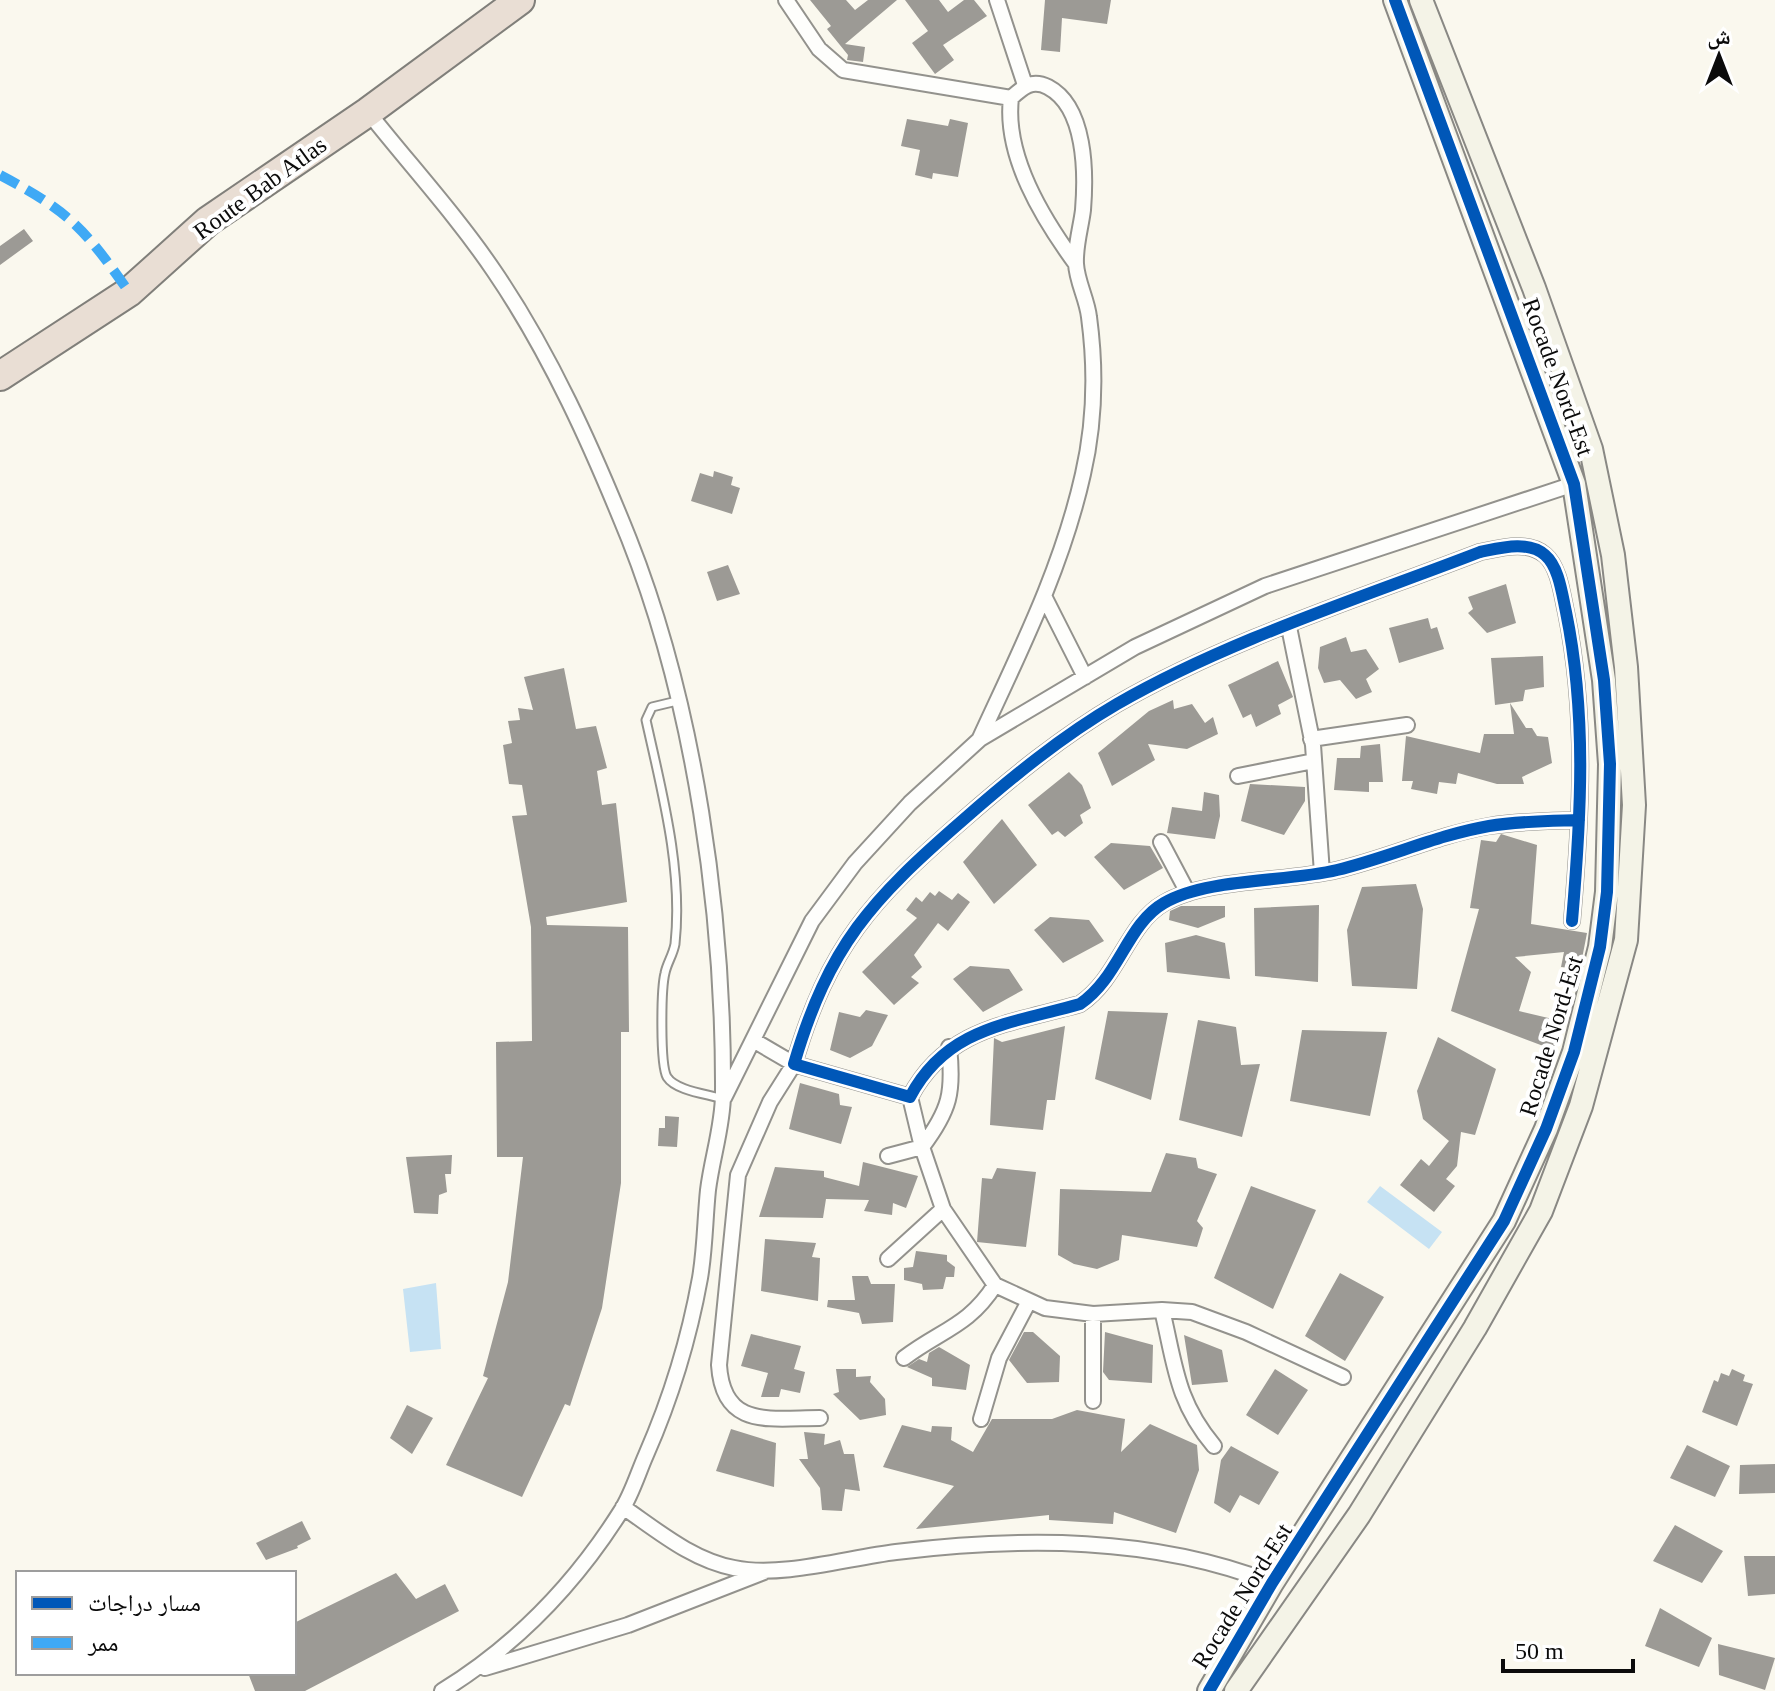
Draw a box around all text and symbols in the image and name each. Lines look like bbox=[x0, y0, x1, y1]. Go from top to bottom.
north arrow bbox=[1679, 16, 1759, 96]
text: ش bbox=[1707, 24, 1731, 50]
street label: Route Bab Atlas bbox=[189, 131, 331, 245]
street label: Rocade Nord-Est bbox=[1517, 295, 1599, 460]
street label: Rocade Nord-Est bbox=[1514, 953, 1588, 1119]
street label: Rocade Nord-Est bbox=[1187, 1518, 1297, 1673]
legend bbox=[16, 1571, 296, 1675]
text: مسار دراجات bbox=[88, 1590, 201, 1616]
scale bar bbox=[1503, 1623, 1633, 1673]
text: ممر bbox=[87, 1630, 119, 1656]
text: 50 m bbox=[1515, 1638, 1564, 1664]

